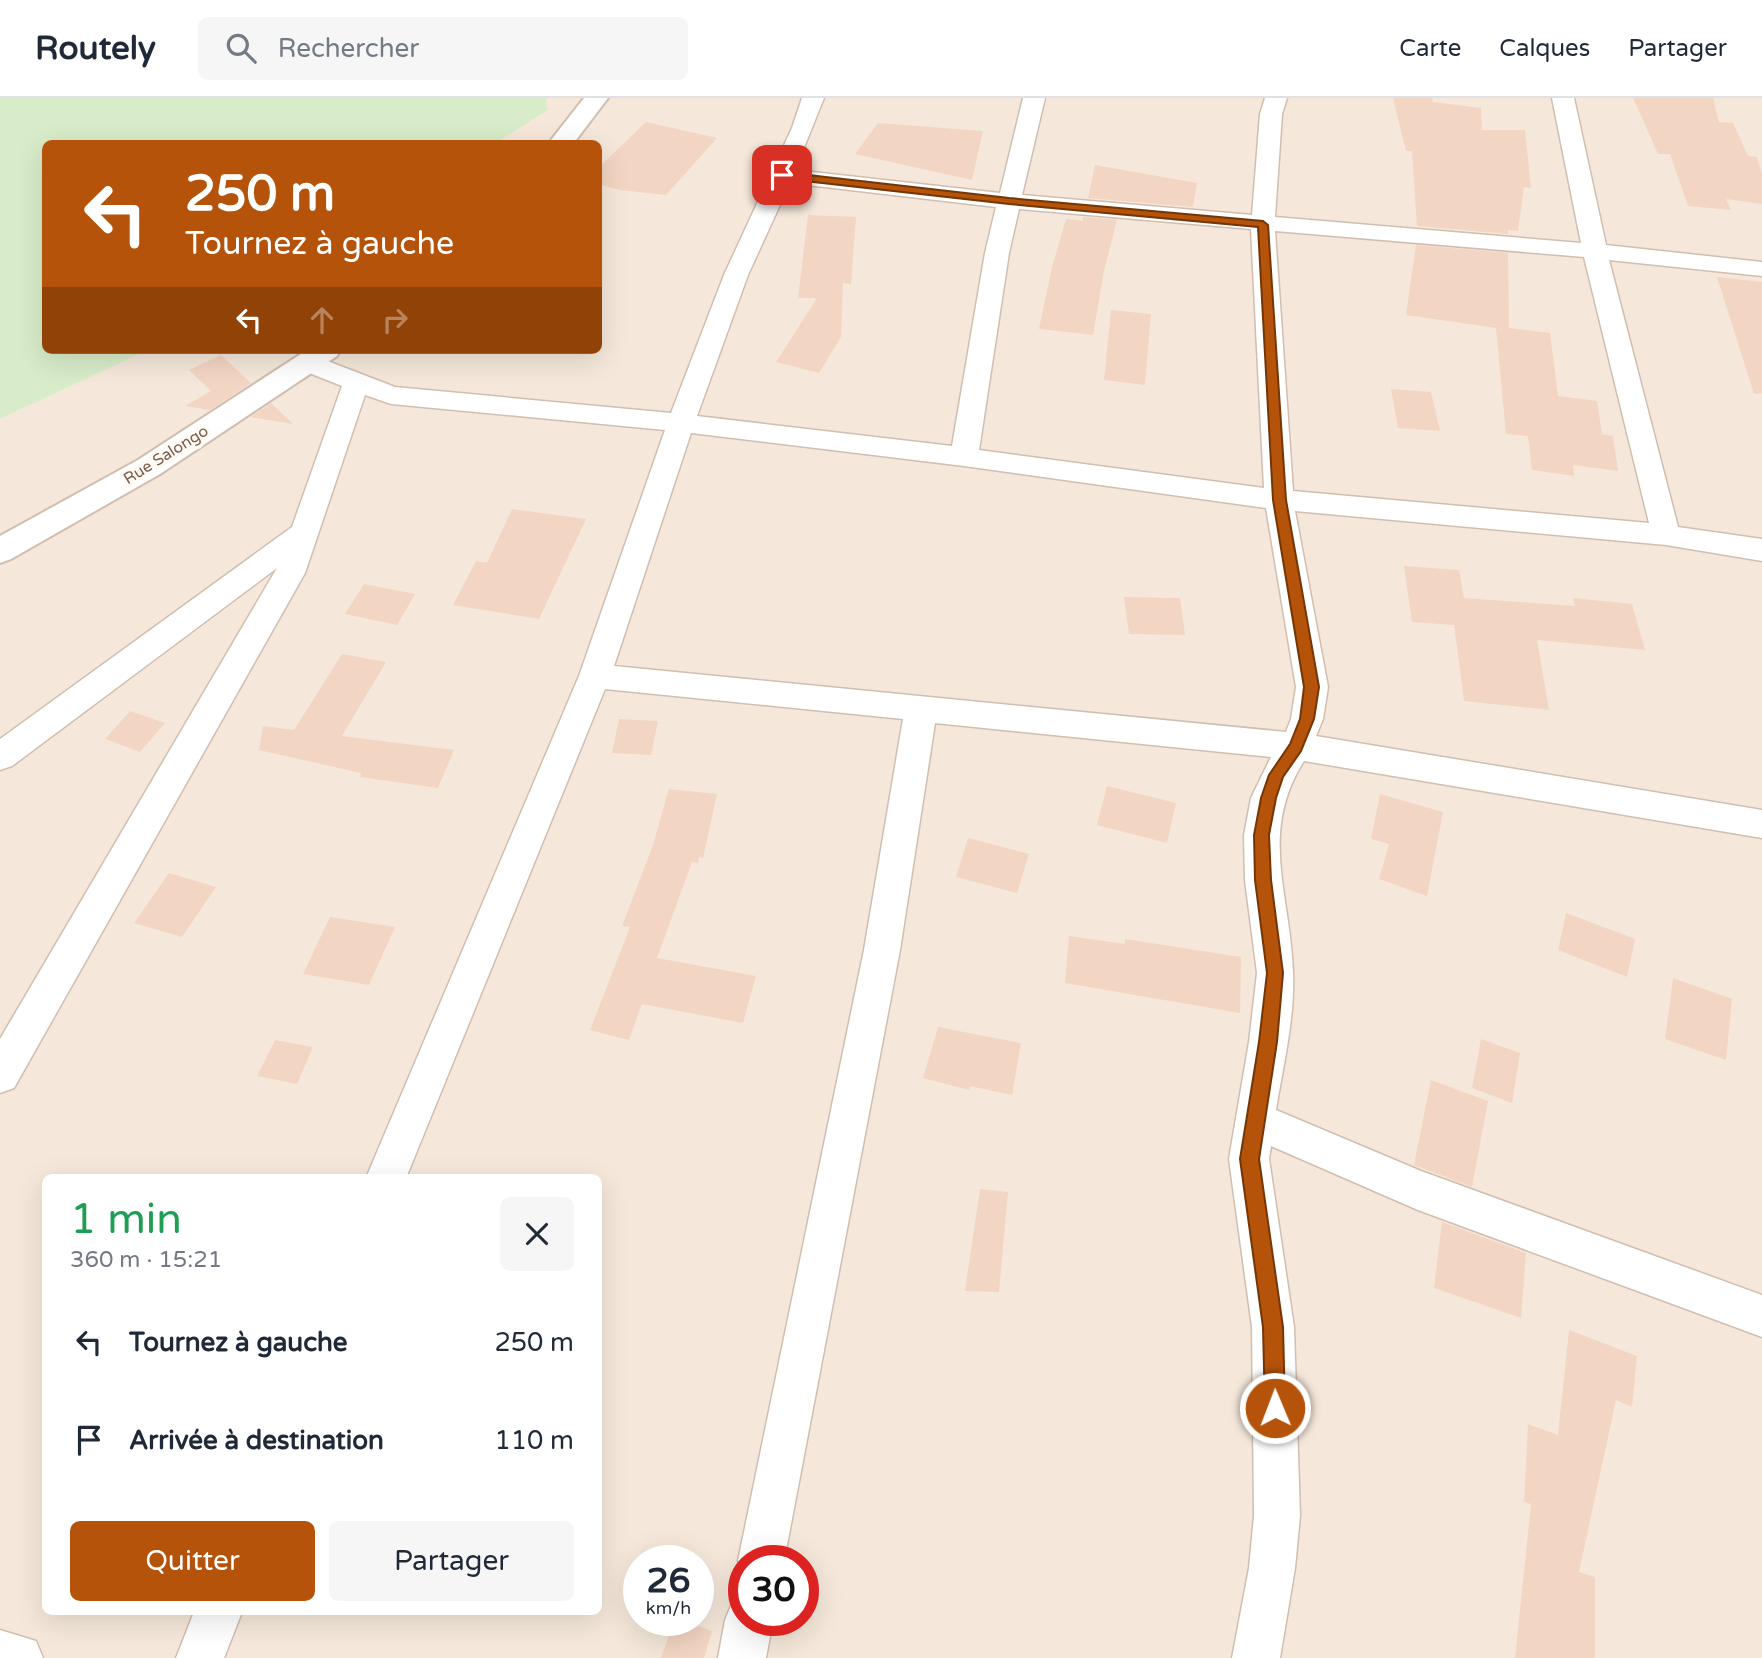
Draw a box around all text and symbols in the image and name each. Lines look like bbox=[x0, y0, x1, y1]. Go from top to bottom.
search box bbox=[198, 17, 688, 80]
text: Routely bbox=[35, 29, 156, 68]
icon: search bbox=[222, 29, 260, 67]
text: Rechercher bbox=[278, 33, 419, 64]
text: Carte bbox=[1399, 34, 1461, 63]
text: Calques bbox=[1499, 34, 1590, 63]
text: Partager bbox=[1628, 34, 1727, 63]
pin bbox=[752, 145, 812, 205]
icon: arrive bbox=[763, 156, 801, 194]
text: 250 m bbox=[185, 165, 335, 224]
icon: left bbox=[70, 168, 161, 259]
text: Tournez à gauche bbox=[185, 225, 454, 263]
icon: left bbox=[230, 301, 268, 339]
icon: ahead bbox=[303, 301, 341, 339]
icon: right bbox=[376, 301, 414, 339]
street label: Rue Salongo bbox=[120, 421, 212, 489]
text: 1 min bbox=[70, 1194, 182, 1245]
button: close bbox=[500, 1197, 574, 1271]
text: 360 m · 15:21 bbox=[70, 1246, 222, 1274]
icon: left bbox=[70, 1323, 108, 1361]
text: Tournez à gauche bbox=[129, 1327, 348, 1358]
text: 250 m bbox=[494, 1327, 574, 1358]
position arrow bbox=[1238, 1371, 1312, 1445]
icon: arrive bbox=[70, 1421, 108, 1459]
text: Arrivée à destination bbox=[129, 1425, 384, 1456]
text: 110 m bbox=[494, 1425, 574, 1456]
button: Quitter bbox=[70, 1521, 315, 1601]
button: Partager bbox=[329, 1521, 574, 1601]
speed limit sign: 30 bbox=[728, 1545, 819, 1636]
text: 26 bbox=[647, 1560, 690, 1602]
text: km/h bbox=[646, 1597, 691, 1619]

